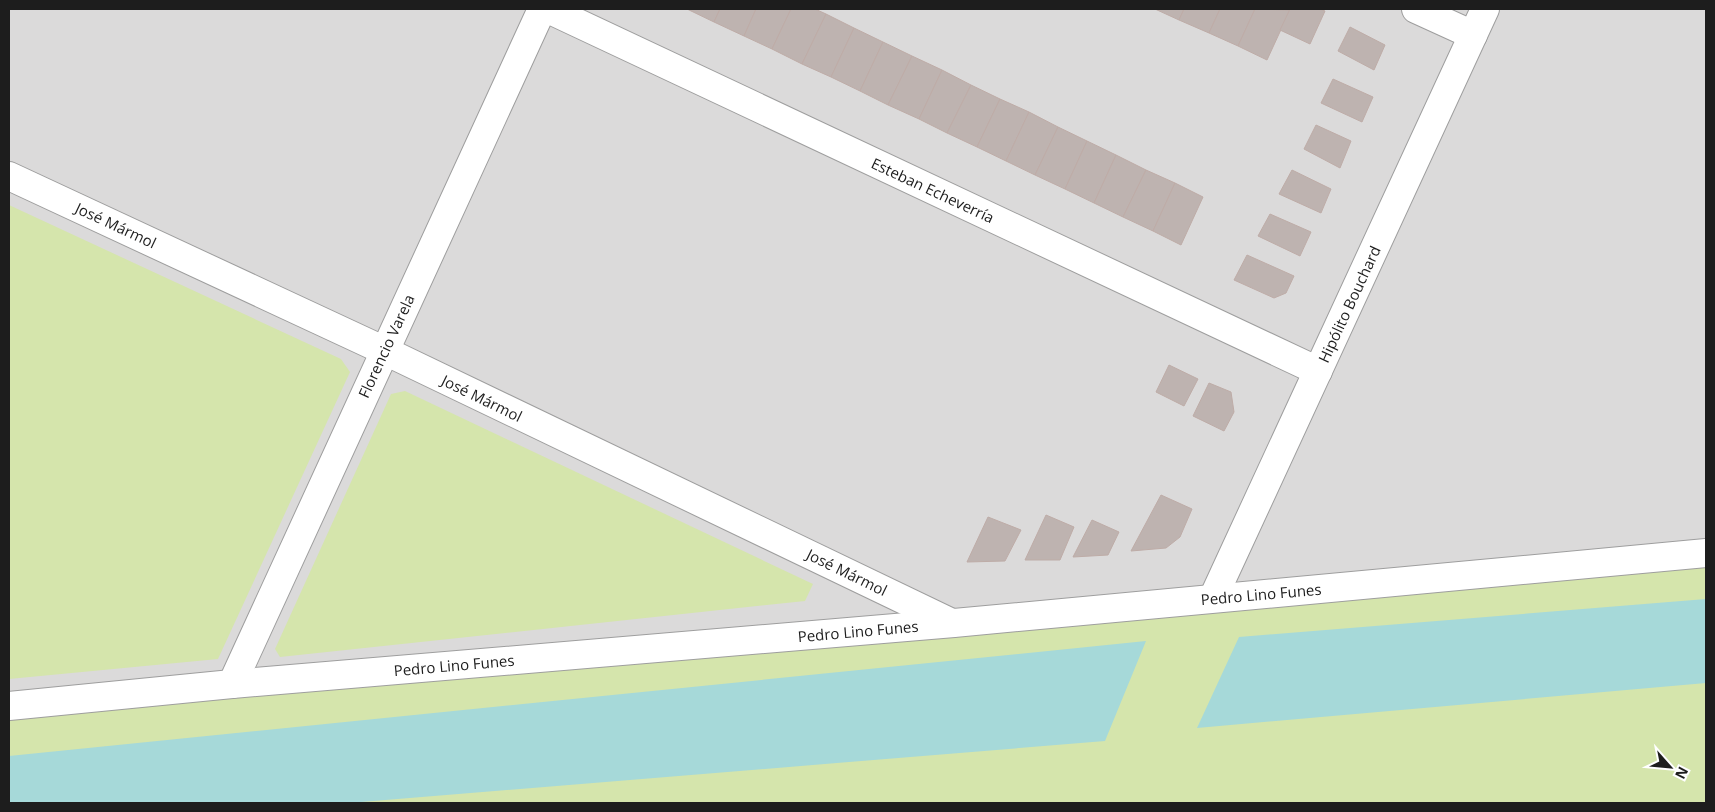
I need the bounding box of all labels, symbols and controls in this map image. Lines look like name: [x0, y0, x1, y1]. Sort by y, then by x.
street label: Esteban Echeverría: [868, 153, 998, 227]
street label: José Mármol: [70, 197, 160, 252]
street label: Hipólito Bouchard: [1313, 242, 1385, 366]
street label: Florencio Varela: [353, 291, 419, 401]
street label: José Mármol: [437, 369, 526, 426]
street label: José Mármol: [802, 543, 891, 600]
street label: Pedro Lino Funes: [1200, 579, 1322, 609]
street label: Pedro Lino Funes: [797, 616, 919, 646]
street label: Pedro Lino Funes: [393, 650, 515, 680]
north arrow: [1645, 742, 1695, 792]
text: N: [1671, 764, 1693, 783]

